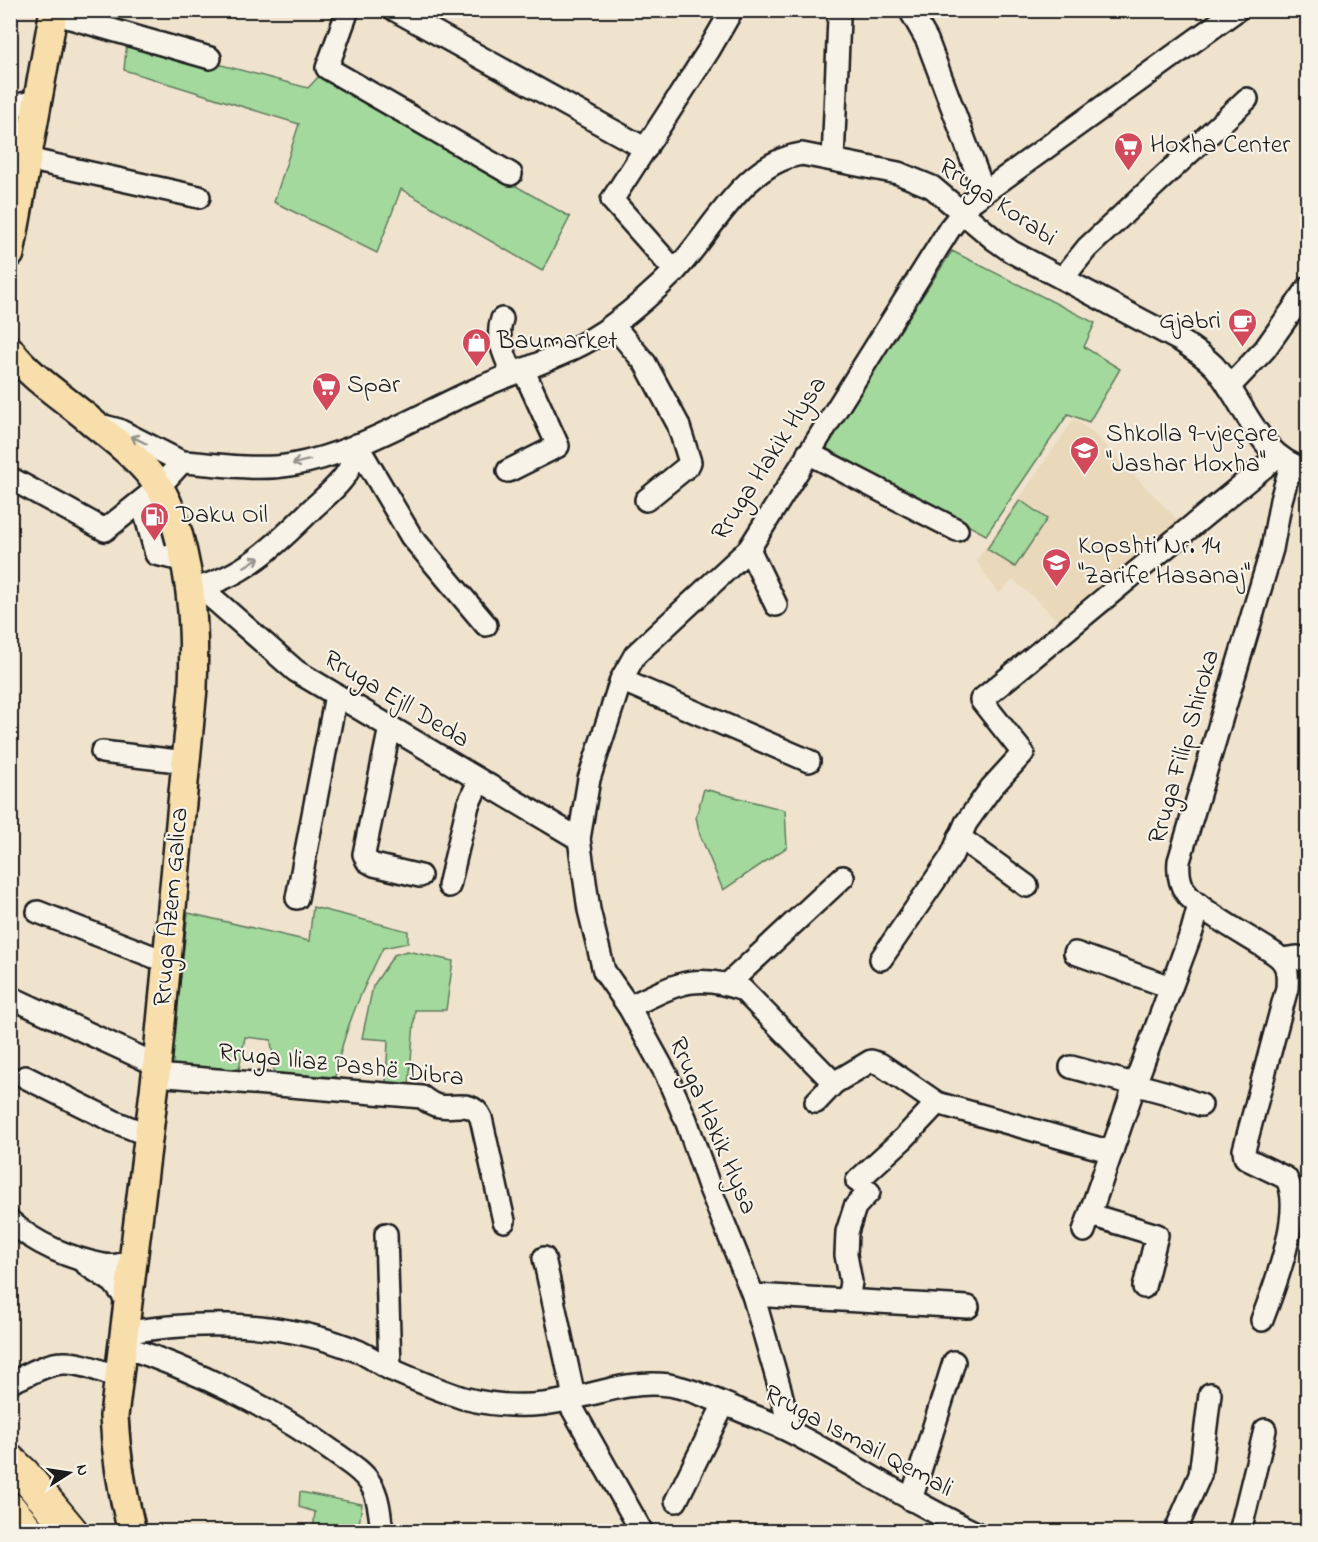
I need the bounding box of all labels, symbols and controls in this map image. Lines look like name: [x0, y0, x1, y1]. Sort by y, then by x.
place label: Hoxha Center: [1150, 127, 1291, 165]
supermarket icon: Hoxha Center: [1113, 130, 1145, 172]
street label: Rruga Korabi: [930, 149, 1064, 257]
place label: Gjabri: [1159, 303, 1221, 341]
cafe icon: Gjabri: [1226, 306, 1258, 348]
place label: Baumarket: [496, 323, 618, 361]
shop icon: Baumarket: [460, 326, 492, 368]
place label: Spar: [347, 367, 401, 405]
street label: Rruga Hakik Hysa: [702, 369, 838, 549]
supermarket icon: Spar: [310, 370, 342, 412]
place label: Shkolla 9-vjeçare "Jashar Hoxha": [1106, 416, 1279, 484]
one-way arrow: [131, 434, 149, 446]
school or university icon: Shkolla 9-vjeçare "Jashar Hoxha": [1069, 434, 1101, 476]
one-way arrow: [292, 457, 311, 469]
place label: Daku Oil: [175, 497, 268, 535]
fuel station icon: Daku Oil: [139, 500, 171, 542]
place label: Kopshti Nr. 14 "Zarife Hasanaj": [1078, 528, 1250, 596]
school or university icon: Kopshti Nr. 14 "Zarife Hasanaj": [1041, 546, 1073, 588]
one-way arrow: [244, 556, 261, 569]
street label: Rruga Ejll Deda: [315, 641, 477, 759]
street label: Rruga Filip Shiroka: [1139, 645, 1231, 849]
street label: Rruga Azem Galica: [144, 806, 200, 1008]
street label: Rruga Hakik Hysa: [658, 1031, 766, 1221]
street label: Rruga Iliaz Pashë Dibra: [216, 1034, 466, 1098]
street label: Rruga Ismail Qemali: [756, 1376, 960, 1508]
north arrow: [39, 1443, 99, 1503]
text: N: [69, 1463, 95, 1478]

